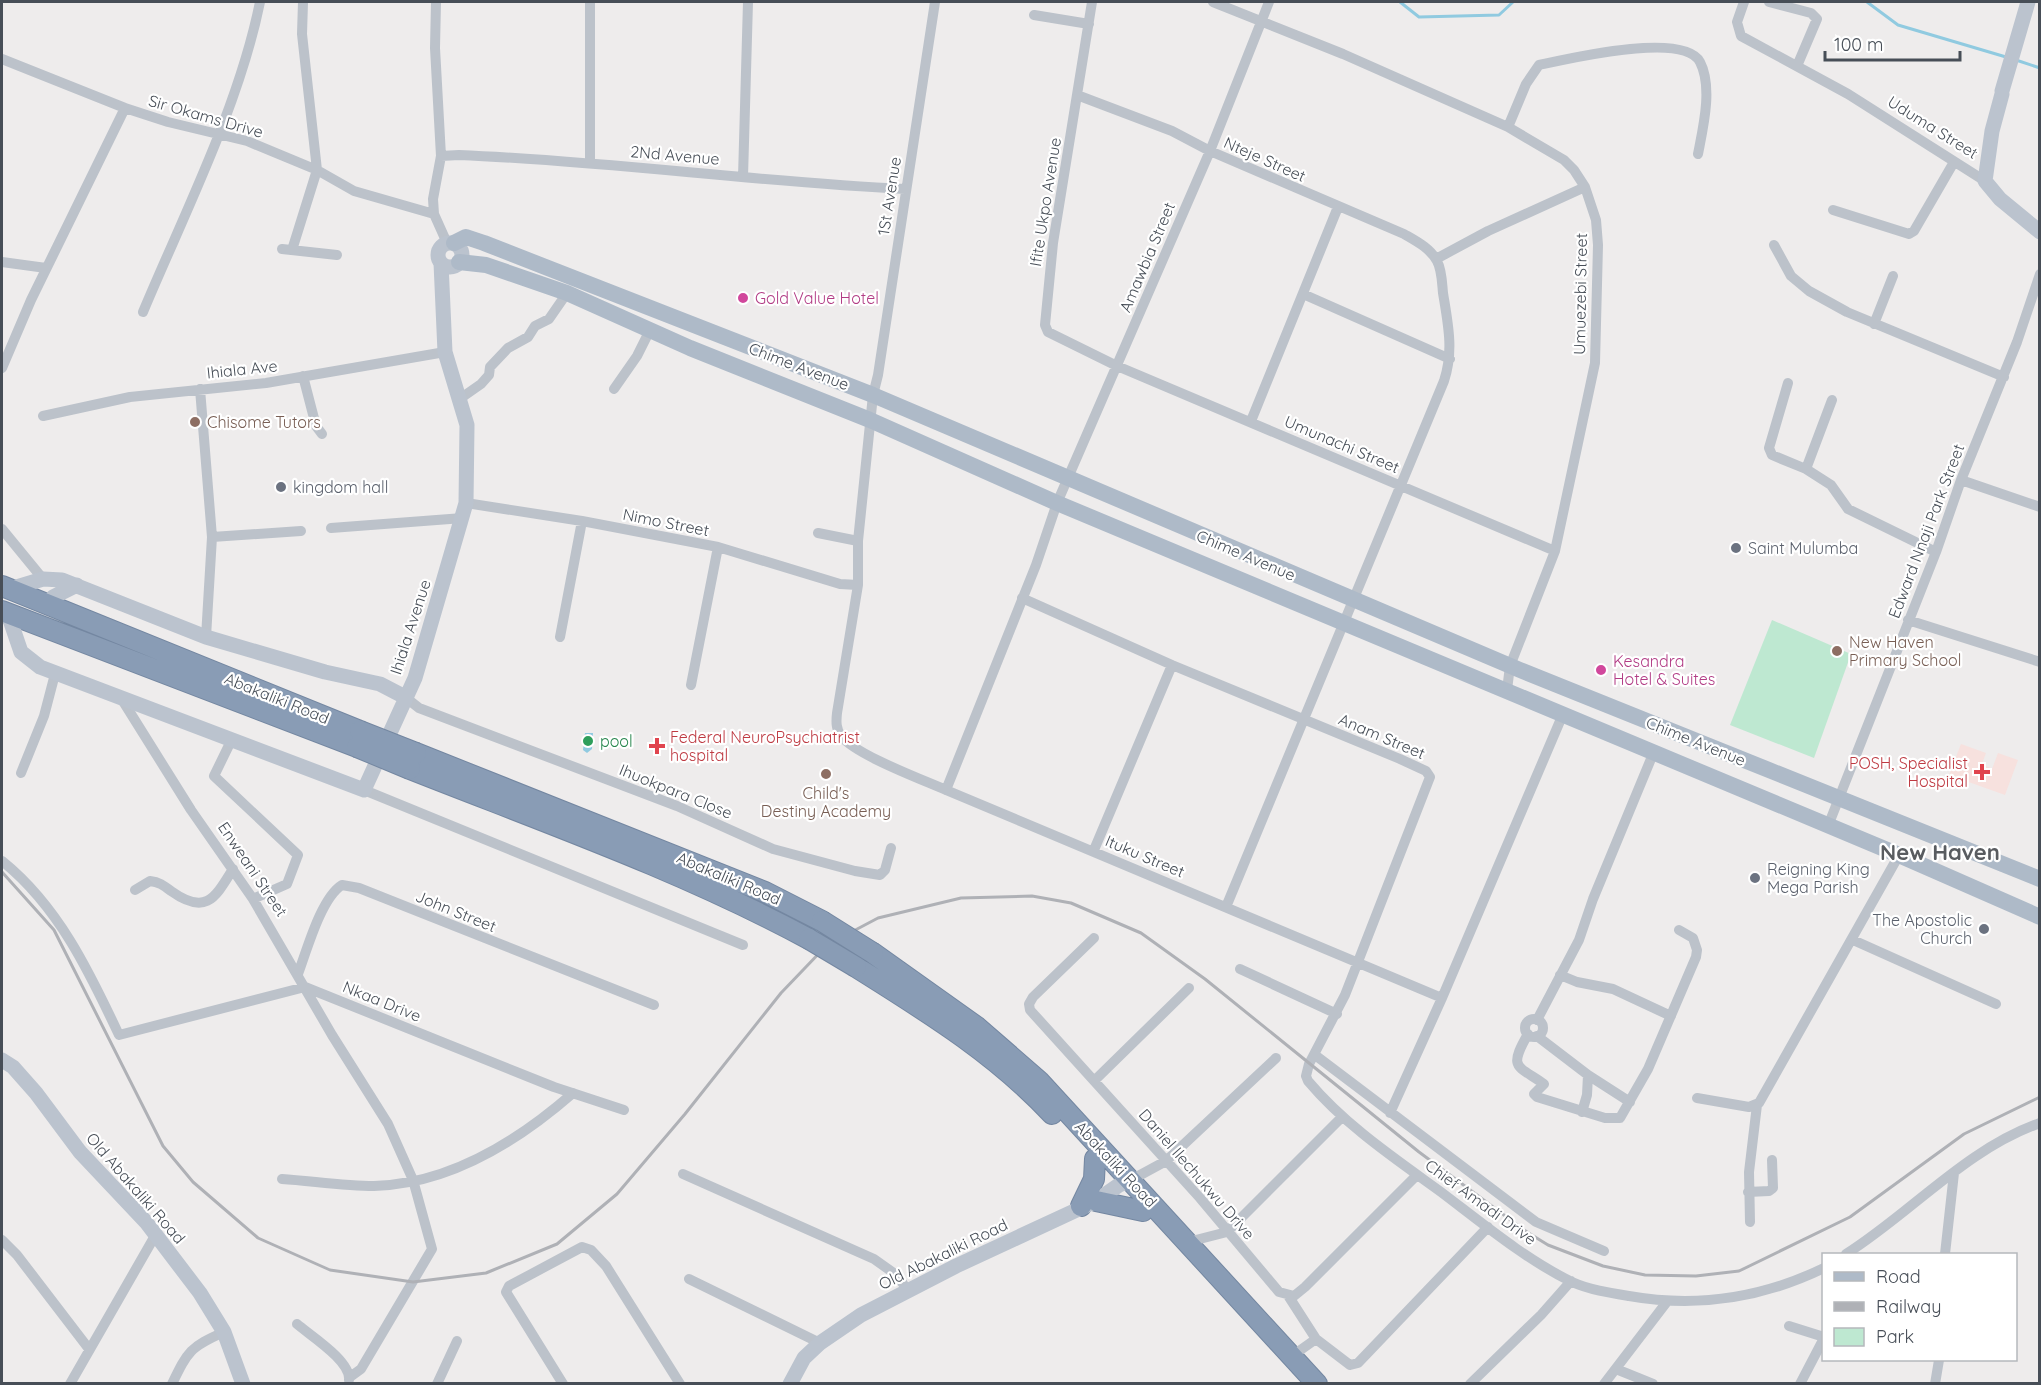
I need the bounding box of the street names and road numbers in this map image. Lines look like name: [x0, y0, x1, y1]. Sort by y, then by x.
street label: Sir Okams Drive: [146, 90, 266, 142]
street label: Uduma Street: [1884, 91, 1982, 163]
street label: Nteje Street: [1221, 132, 1309, 186]
street label: Ifite Ukpo Avenue: [1025, 136, 1065, 268]
street label: 2Nd Avenue: [630, 141, 720, 169]
street label: 1St Avenue: [873, 155, 905, 237]
street label: Amawbia Street: [1115, 199, 1179, 315]
street label: Umuezebi Street: [1569, 233, 1591, 355]
street label: Chime Avenue: [746, 338, 852, 394]
street label: Ihiala Ave: [206, 355, 278, 383]
street label: Umunachi Street: [1282, 411, 1402, 477]
street label: Edward Nnaji Park Street: [1884, 441, 1968, 621]
street label: Nimo Street: [621, 504, 711, 540]
street label: Chime Avenue: [1193, 525, 1299, 585]
street label: Ihiala Avenue: [385, 577, 435, 677]
street label: Abakaliki Road: [222, 668, 332, 728]
street label: Anam Street: [1336, 709, 1428, 763]
street label: Chime Avenue: [1643, 712, 1749, 770]
street label: Ihuokpara Close: [617, 759, 735, 823]
street label: Enweani Street: [214, 818, 292, 920]
street label: Ituku Street: [1102, 830, 1188, 882]
street label: Abakaliki Road: [674, 847, 784, 909]
street label: John Street: [413, 886, 499, 936]
street label: Nkaa Drive: [340, 976, 424, 1026]
street label: Daniel Ilechukwu Drive: [1135, 1105, 1259, 1243]
street label: Abakaliki Road: [1071, 1117, 1161, 1211]
street label: Old Abakaliki Road: [82, 1128, 190, 1248]
street label: Chief Amadi Drive: [1421, 1155, 1541, 1249]
street label: Old Abakaliki Road: [875, 1214, 1011, 1294]

